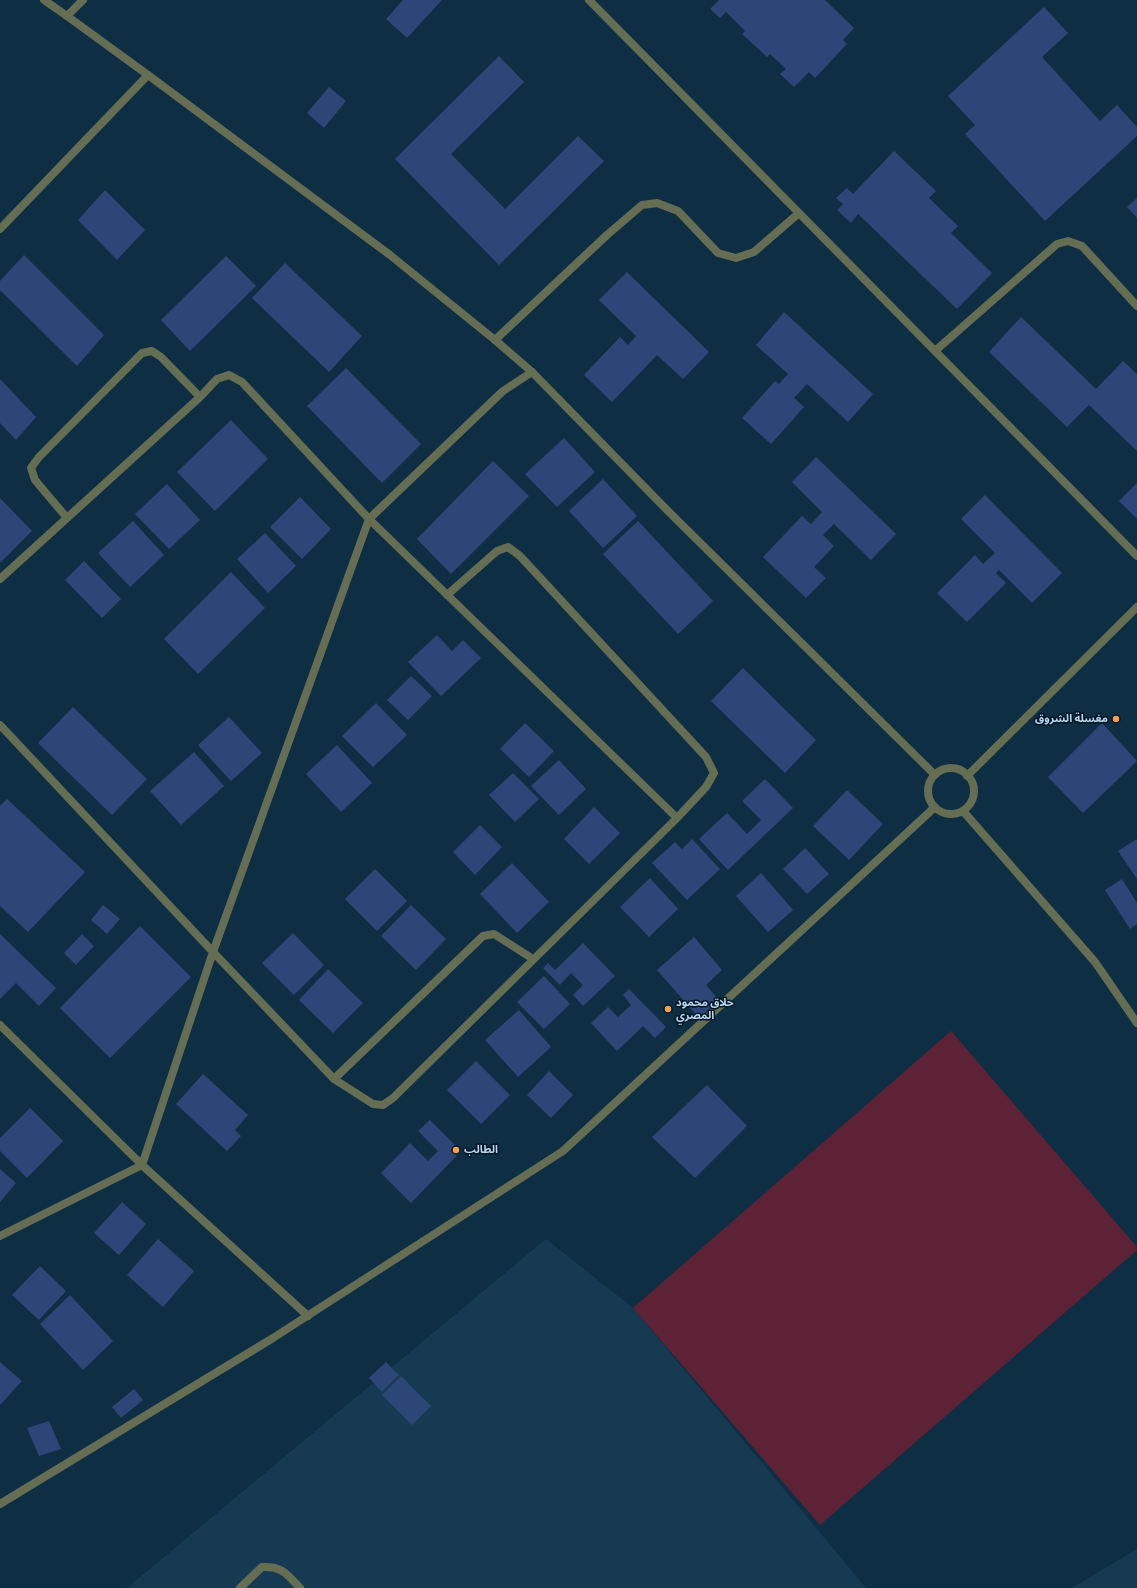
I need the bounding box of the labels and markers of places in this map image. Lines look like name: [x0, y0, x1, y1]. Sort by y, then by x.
place label: مغسلة الشروق: [1035, 712, 1108, 726]
marker: مغسلة الشروق: [1111, 714, 1121, 724]
place label: حلاق محمود المصري: [676, 996, 734, 1022]
marker: حلاق محمود المصري: [663, 1004, 673, 1014]
place label: الطالب: [464, 1143, 498, 1157]
marker: الطالب: [451, 1145, 461, 1155]

